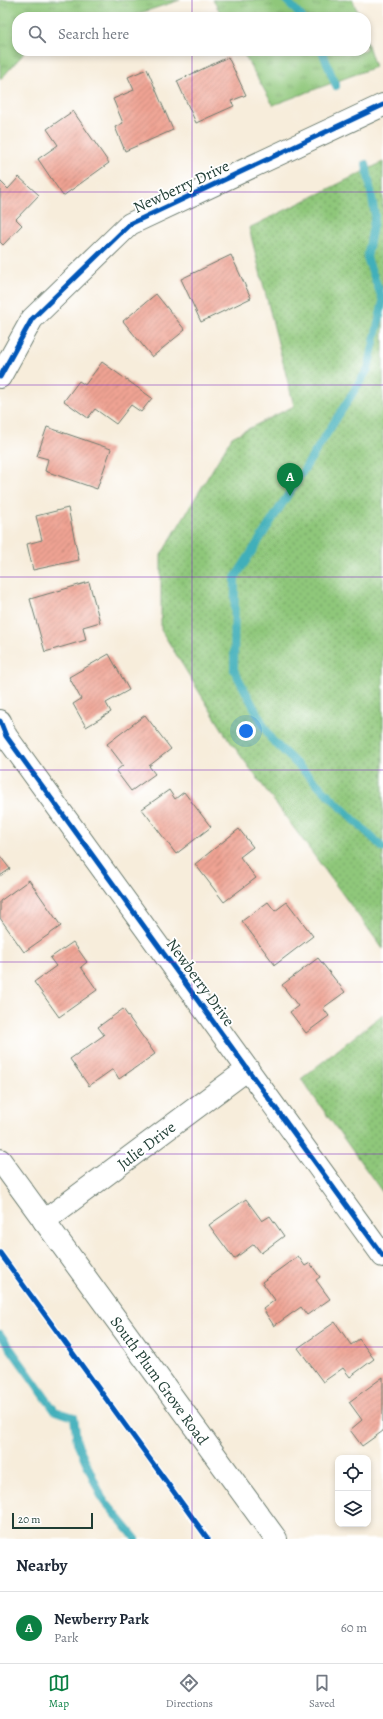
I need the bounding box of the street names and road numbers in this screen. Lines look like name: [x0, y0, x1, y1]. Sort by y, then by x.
street label: Newberry Drive: [130, 155, 233, 219]
street label: Newberry Drive: [161, 934, 240, 1031]
street label: Julie Drive: [113, 1117, 180, 1175]
street label: South Plum Grove Road: [105, 1312, 214, 1450]

